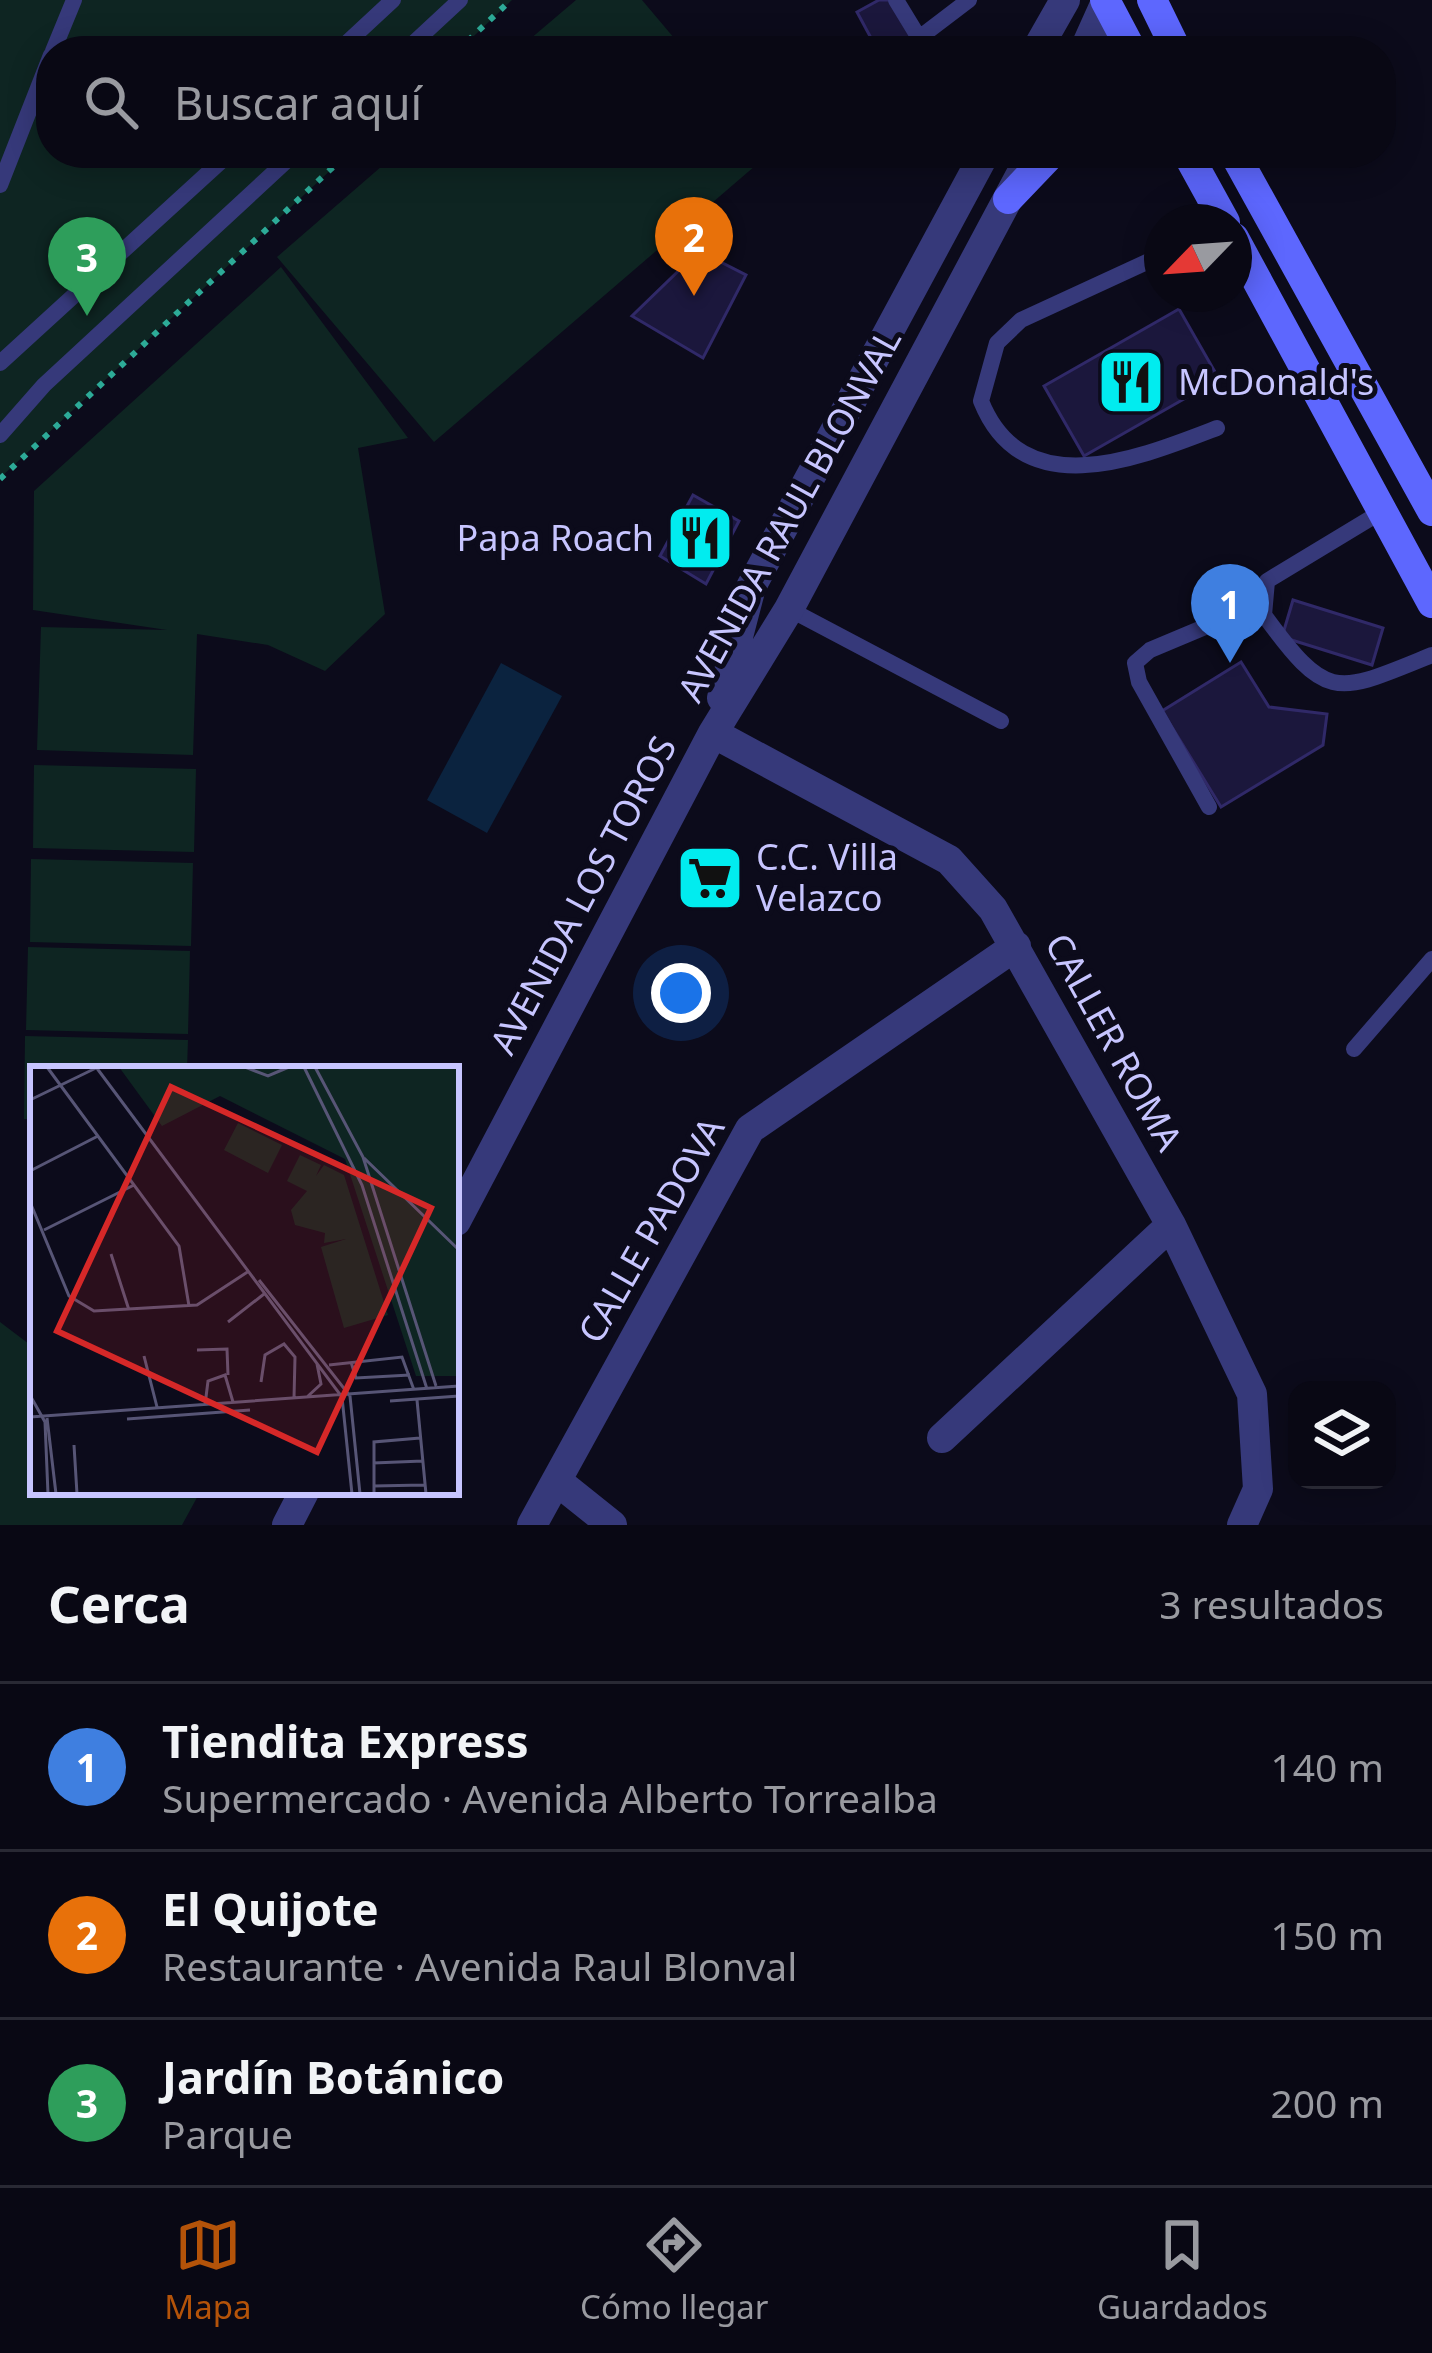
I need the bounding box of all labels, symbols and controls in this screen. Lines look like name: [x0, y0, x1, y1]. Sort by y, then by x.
search box: [36, 36, 1396, 168]
icon: search: [78, 69, 144, 135]
text: Buscar aquí: [174, 72, 422, 133]
pin: 2: [655, 197, 733, 296]
north arrow: [1144, 204, 1252, 312]
pin: 3: [48, 217, 126, 316]
street label: AVENIDA RAUL BLONVAL: [665, 319, 912, 710]
restaurant icon: McDonald's: [1096, 347, 1166, 417]
place label: McDonald's: [1178, 357, 1374, 406]
restaurant icon: Papa Roach: [665, 503, 735, 573]
place label: Papa Roach: [456, 513, 654, 562]
pin: 1: [1191, 564, 1269, 663]
street label: AVENIDA LOS TOROS: [478, 727, 687, 1062]
place label: C.C. Villa Velazco: [756, 832, 898, 922]
supermarket icon: C.C. Villa Velazco: [675, 843, 745, 913]
street label: CALLER ROMA: [1034, 924, 1194, 1159]
your location: [651, 963, 711, 1023]
inset map: [30, 1066, 459, 1495]
street label: CALLE PADOVA: [566, 1108, 735, 1352]
map controls: [1288, 1381, 1396, 1489]
button: layers: [1288, 1381, 1396, 1489]
text: Cerca: [48, 1568, 190, 1638]
text: 3 resultados: [1159, 1577, 1384, 1630]
text: Tiendita Express: [162, 1710, 529, 1771]
text: 1: [76, 1740, 98, 1793]
text: 140 m: [1270, 1740, 1384, 1793]
text: Supermercado · Avenida Alberto Torrealba: [162, 1771, 938, 1824]
text: El Quijote: [162, 1878, 379, 1939]
text: 2: [76, 1908, 98, 1961]
text: 150 m: [1270, 1908, 1384, 1961]
text: Restaurante · Avenida Raul Blonval: [162, 1939, 797, 1992]
text: Jardín Botánico: [162, 2046, 505, 2107]
text: 3: [76, 2076, 98, 2129]
text: 200 m: [1270, 2076, 1384, 2129]
text: Parque: [162, 2107, 293, 2160]
tab: Mapa: [164, 2212, 252, 2329]
tab: Cómo llegar: [580, 2212, 768, 2329]
tab: Guardados: [1097, 2212, 1268, 2329]

